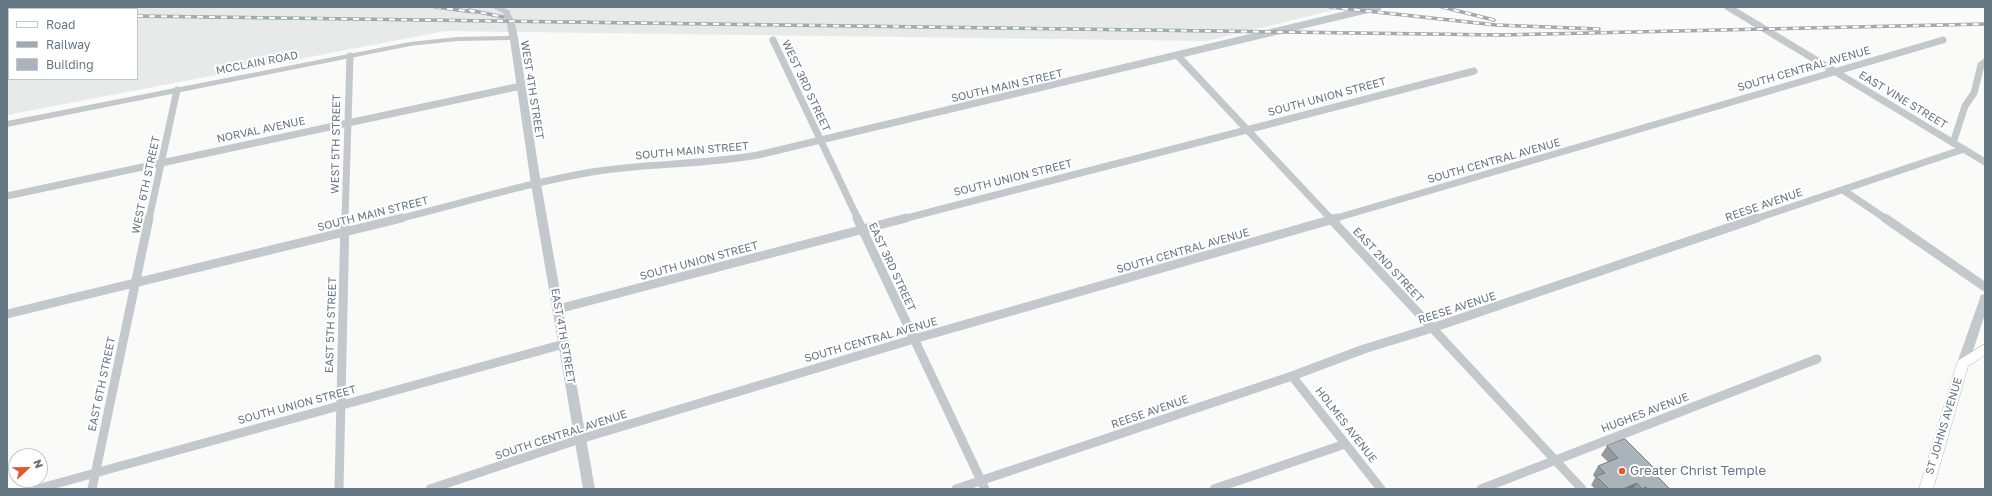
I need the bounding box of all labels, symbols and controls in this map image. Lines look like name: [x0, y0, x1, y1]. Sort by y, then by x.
legend: [8, 8, 138, 80]
text: Road: [46, 17, 75, 32]
text: Railway: [46, 37, 91, 52]
street label: WEST 3RD STREET: [779, 38, 833, 134]
street label: WEST 4TH STREET: [518, 40, 546, 140]
street label: SOUTH CENTRAL AVENUE: [1736, 44, 1872, 94]
street label: MCCLAIN ROAD: [215, 49, 299, 77]
text: Building: [46, 57, 94, 72]
street label: SOUTH MAIN STREET: [950, 67, 1064, 105]
street label: EAST VINE STREET: [1856, 68, 1950, 132]
street label: SOUTH UNION STREET: [1266, 75, 1388, 119]
street label: WEST 5TH STREET: [329, 94, 343, 194]
street label: NORVAL AVENUE: [216, 114, 306, 146]
street label: WEST 6TH STREET: [129, 135, 163, 235]
street label: SOUTH CENTRAL AVENUE: [1426, 136, 1562, 186]
street label: SOUTH MAIN STREET: [635, 139, 749, 163]
street label: SOUTH UNION STREET: [952, 157, 1074, 199]
street label: REESE AVENUE: [1724, 186, 1804, 224]
street label: SOUTH MAIN STREET: [316, 194, 430, 234]
street label: EAST 3RD STREET: [866, 221, 918, 313]
street label: EAST 2ND STREET: [1350, 225, 1426, 305]
street label: SOUTH CENTRAL AVENUE: [1115, 226, 1251, 276]
street label: SOUTH UNION STREET: [638, 239, 760, 283]
street label: EAST 5TH STREET: [323, 277, 339, 373]
street label: EAST 4TH STREET: [548, 287, 578, 385]
street label: REESE AVENUE: [1416, 289, 1498, 327]
street label: SOUTH CENTRAL AVENUE: [803, 315, 939, 365]
street label: EAST 6TH STREET: [85, 335, 119, 433]
street label: ST JOHNS AVENUE: [1923, 376, 1965, 476]
street label: SOUTH UNION STREET: [236, 383, 358, 427]
street label: HOLMES AVENUE: [1312, 385, 1380, 465]
street label: HUGHES AVENUE: [1599, 390, 1691, 436]
street label: REESE AVENUE: [1110, 393, 1190, 431]
street label: SOUTH CENTRAL AVENUE: [493, 407, 629, 463]
north arrow: [8, 448, 48, 488]
text: N: [31, 457, 46, 470]
place label: Greater Christ Temple: [1630, 463, 1766, 479]
marker: Greater Christ Temple: [1617, 466, 1627, 476]

